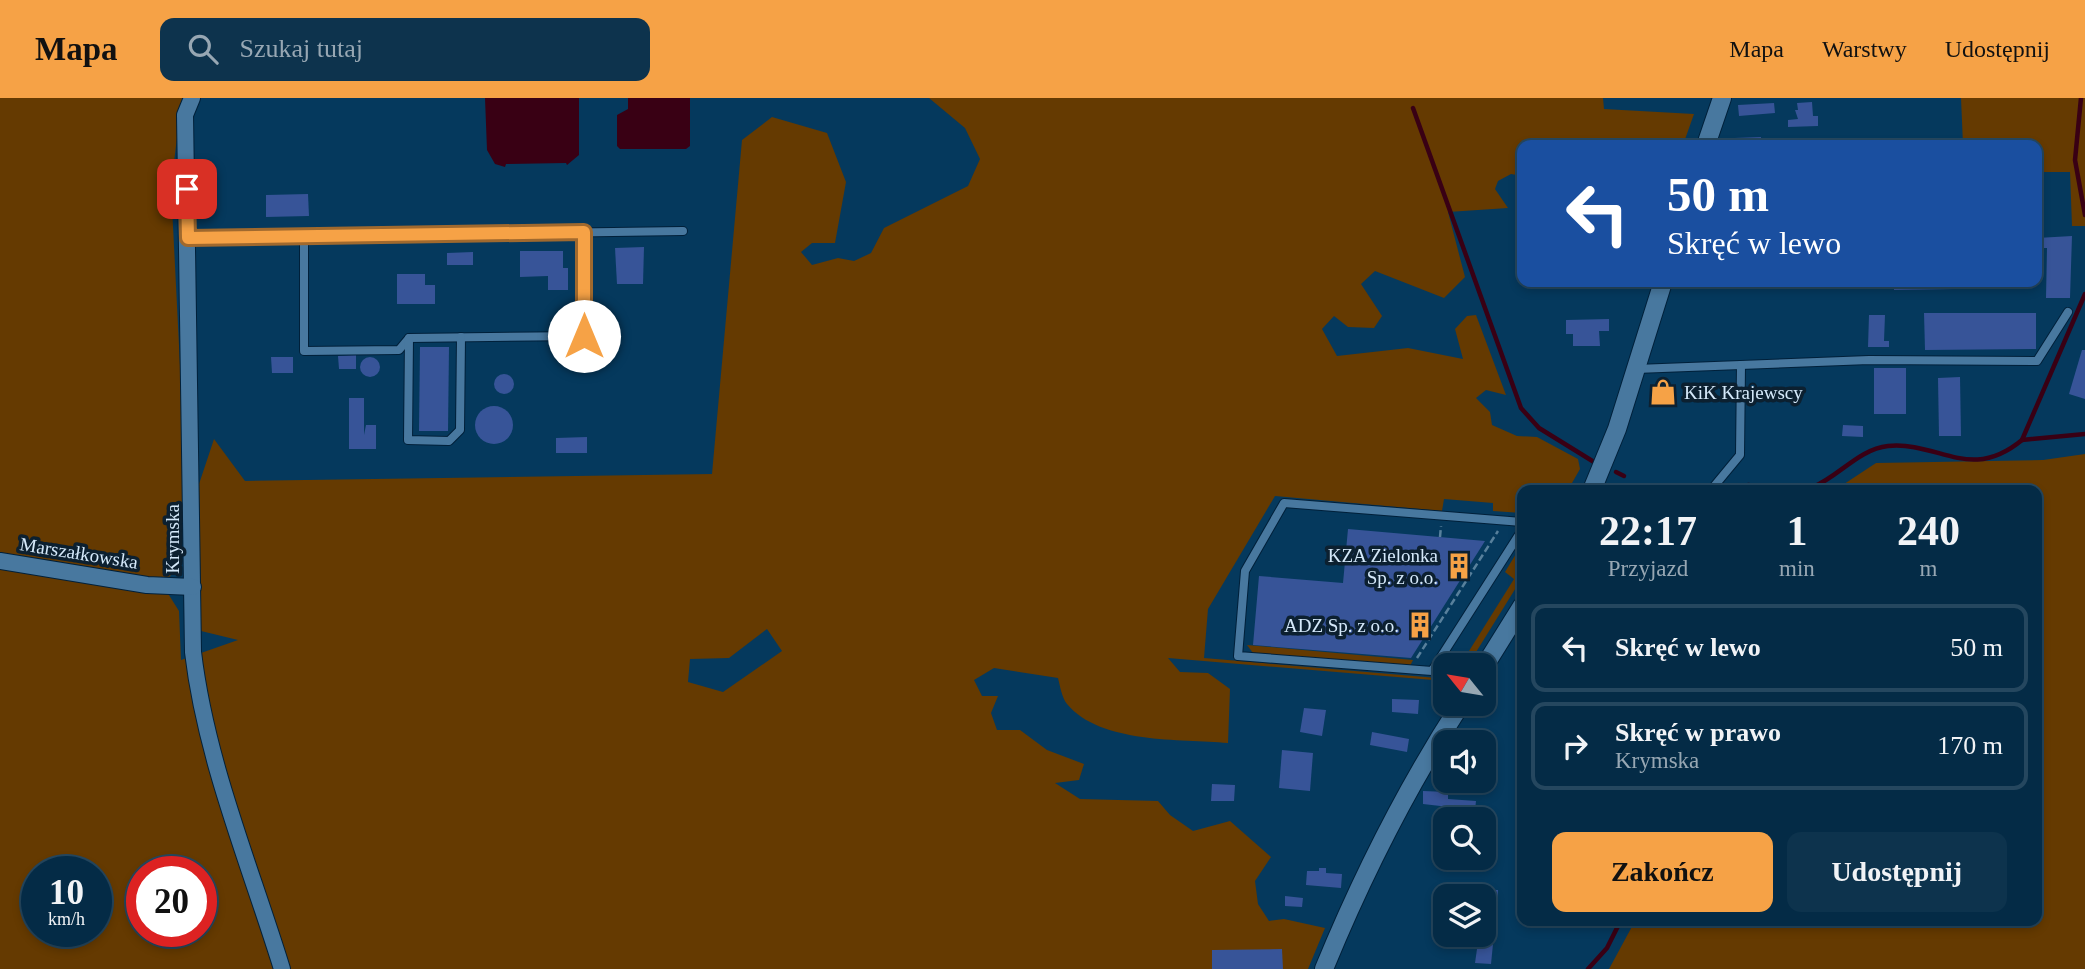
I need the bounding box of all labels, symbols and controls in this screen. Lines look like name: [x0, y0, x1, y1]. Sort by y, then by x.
search box: [160, 18, 650, 81]
icon: search: [184, 30, 222, 68]
text: Mapa: [35, 31, 118, 67]
text: Szukaj tutaj: [240, 34, 363, 63]
text: Mapa: [1729, 36, 1784, 62]
text: Warstwy: [1822, 36, 1907, 62]
text: Udostępnij: [1945, 36, 2050, 62]
pin: [157, 159, 217, 219]
text: 50 m: [1667, 167, 1769, 222]
icon: left: [1552, 168, 1643, 259]
icon: arrive: [168, 170, 206, 208]
text: Skręć w lewo: [1667, 225, 1841, 261]
position arrow: [547, 299, 621, 373]
shop icon: KiK Krajewscy: [1648, 377, 1678, 407]
place label: KiK Krajewscy: [1684, 382, 1803, 403]
street label: Krymska: [162, 504, 183, 574]
text: 22:17: [1599, 508, 1697, 554]
text: 1: [1786, 508, 1807, 554]
text: 240: [1897, 508, 1960, 554]
street label: Marszałkowska: [18, 533, 140, 573]
place label: KZA Zielonka Sp. z o.o.: [1328, 545, 1439, 588]
building icon: KZA Zielonka Sp. z o.o.: [1444, 551, 1474, 581]
text: Przyjazd: [1608, 556, 1688, 581]
text: min: [1779, 556, 1815, 581]
text: m: [1919, 556, 1937, 581]
building icon: ADZ Sp. z o.o.: [1405, 610, 1435, 640]
place label: ADZ Sp. z o.o.: [1284, 615, 1399, 636]
icon: left: [1556, 629, 1594, 667]
text: Skręć w lewo: [1615, 633, 1761, 662]
text: 50 m: [1950, 633, 2003, 662]
north arrow: [1433, 653, 1496, 716]
map controls: [1433, 653, 1496, 947]
text: Skręć w prawo: [1615, 718, 1781, 747]
icon: right: [1556, 727, 1594, 765]
button: sound: [1433, 730, 1496, 793]
text: 170 m: [1937, 731, 2003, 760]
text: Krymska: [1615, 748, 1699, 773]
button: search: [1433, 807, 1496, 870]
button: Zakończ: [1552, 832, 1773, 912]
button: Udostępnij: [1787, 832, 2007, 912]
speed limit sign: 20: [126, 856, 217, 947]
text: 10: [49, 873, 84, 912]
button: layers: [1433, 884, 1496, 947]
text: km/h: [48, 909, 85, 929]

